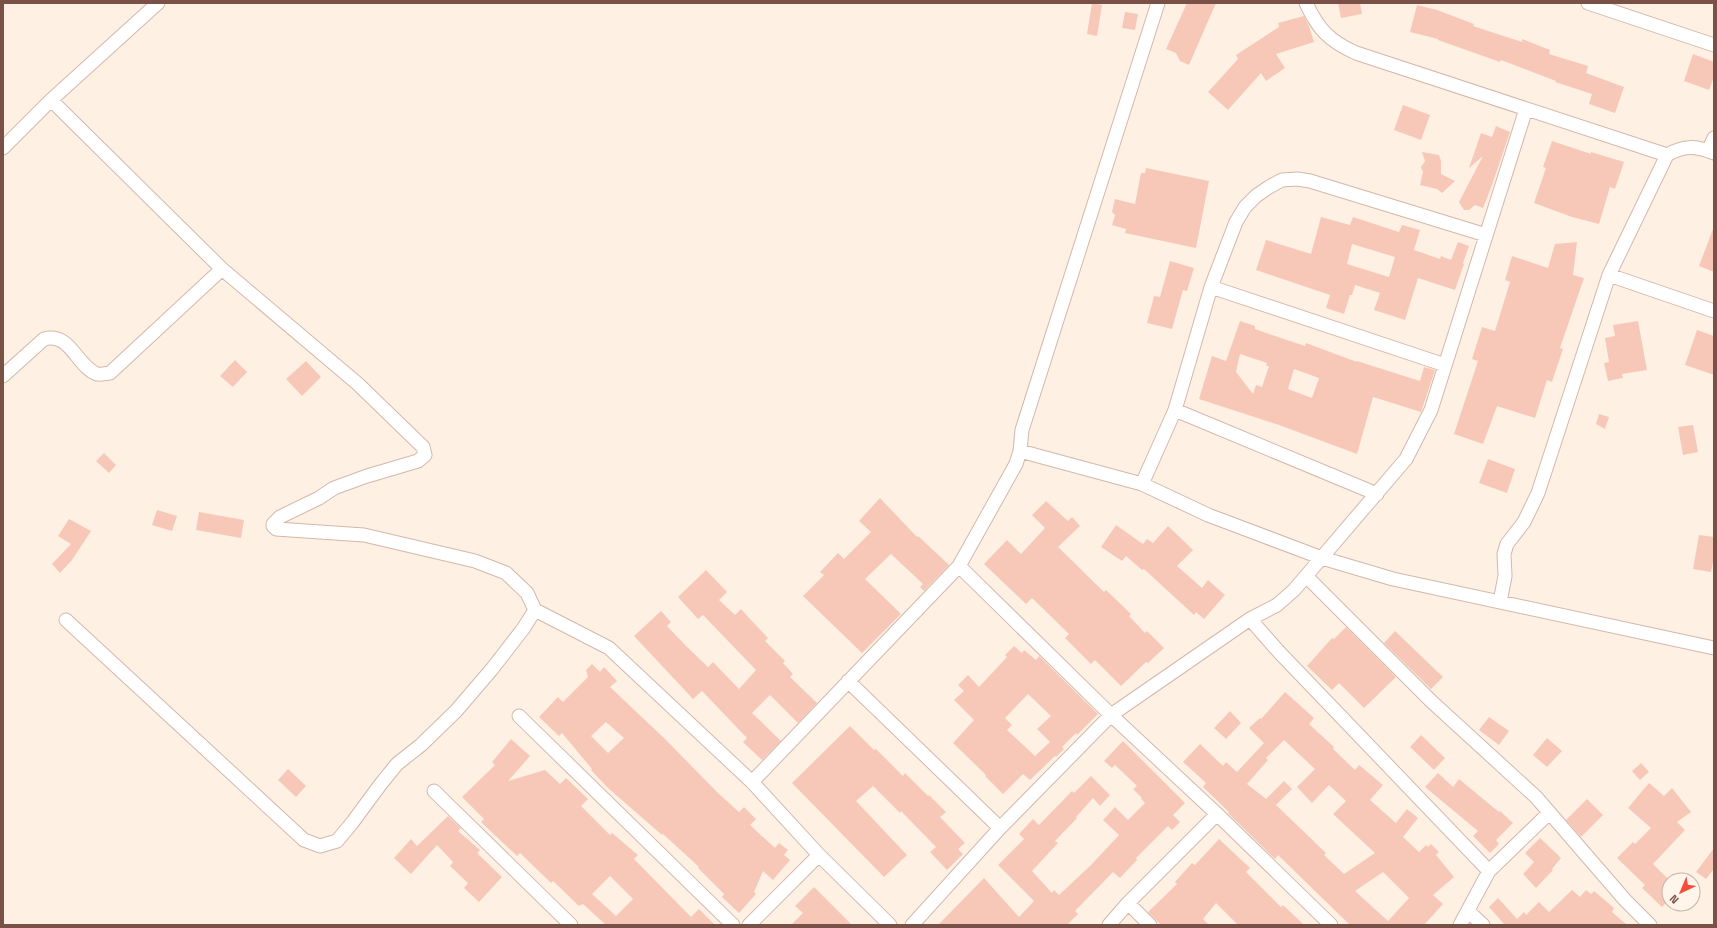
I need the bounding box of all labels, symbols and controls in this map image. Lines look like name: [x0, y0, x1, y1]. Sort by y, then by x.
north arrow: [1661, 872, 1701, 912]
text: N: [1667, 892, 1682, 907]

